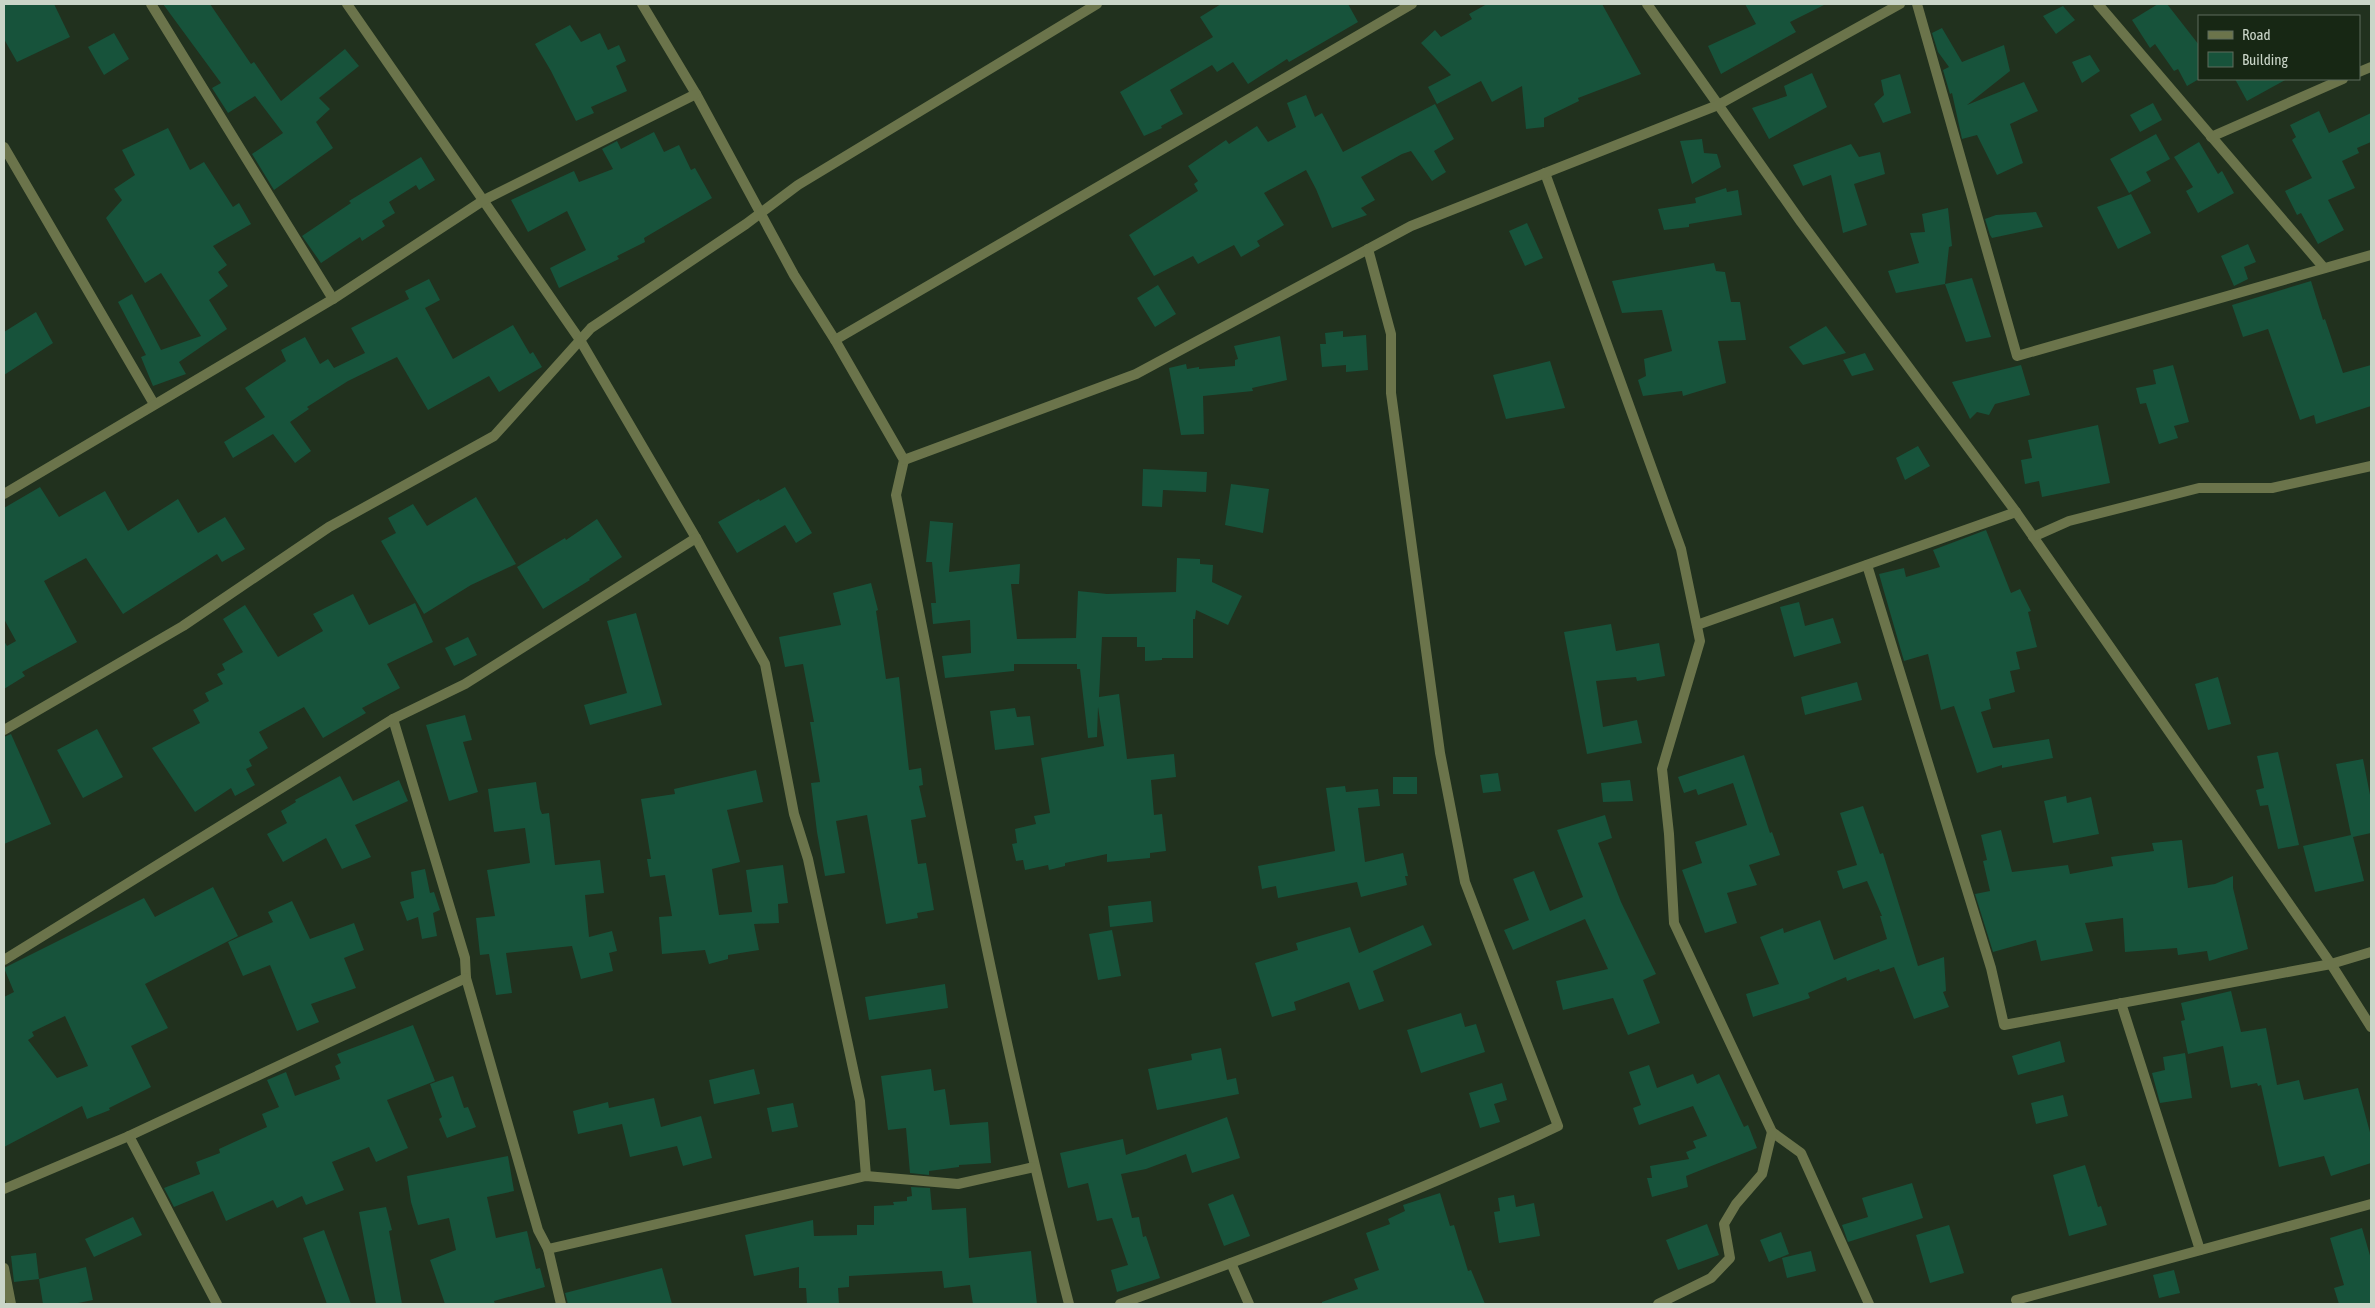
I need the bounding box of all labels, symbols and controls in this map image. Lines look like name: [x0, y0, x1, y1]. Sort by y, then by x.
legend: [2198, 15, 2360, 80]
text: Road: [2242, 26, 2271, 43]
text: Building: [2242, 51, 2288, 68]

